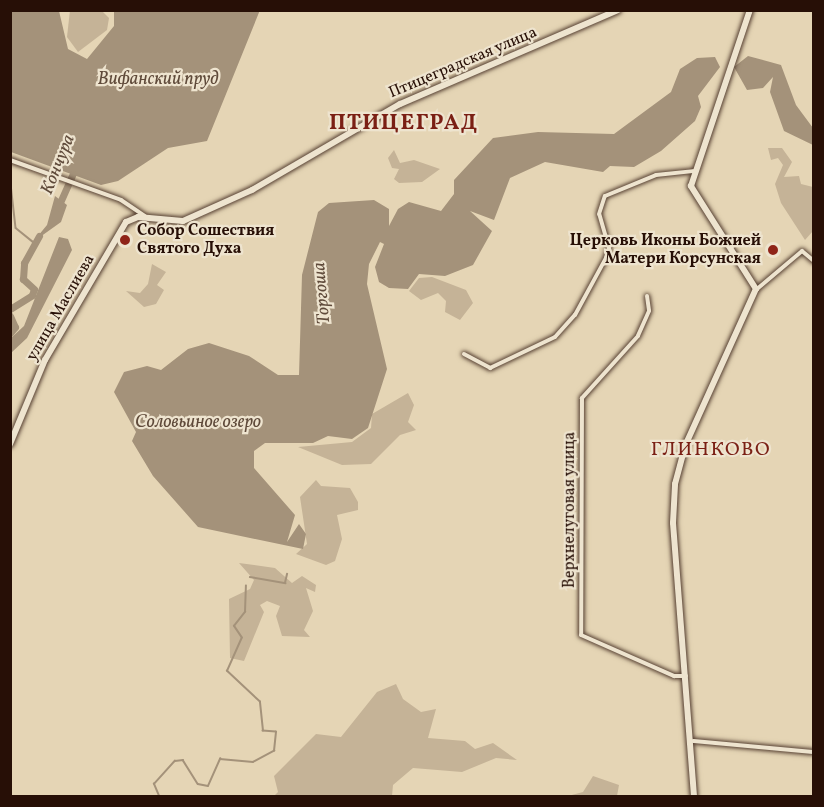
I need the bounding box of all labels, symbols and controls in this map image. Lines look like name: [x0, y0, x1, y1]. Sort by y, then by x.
street label: Птицеградская улица: [386, 23, 540, 103]
water label: Вифанский пруд: [98, 69, 218, 91]
district label: ПТИЦЕГРАД: [329, 111, 479, 137]
water label: Кончура: [37, 132, 81, 198]
place label: Собор Сошествия Святого Духа: [137, 221, 274, 259]
place label: Церковь Иконы Божией Матери Корсунская: [570, 231, 761, 269]
marker: Собор Сошествия Святого Духа: [118, 233, 132, 247]
marker: Церковь Иконы Божией Матери Корсунская: [766, 243, 780, 257]
street label: улица Маслиева: [23, 251, 99, 365]
water label: Торгоша: [310, 261, 336, 325]
water label: Соловьиное озеро: [135, 412, 261, 434]
street label: Верхнелуговая улица: [560, 432, 580, 588]
district label: ГЛИНКОВО: [651, 438, 771, 462]

